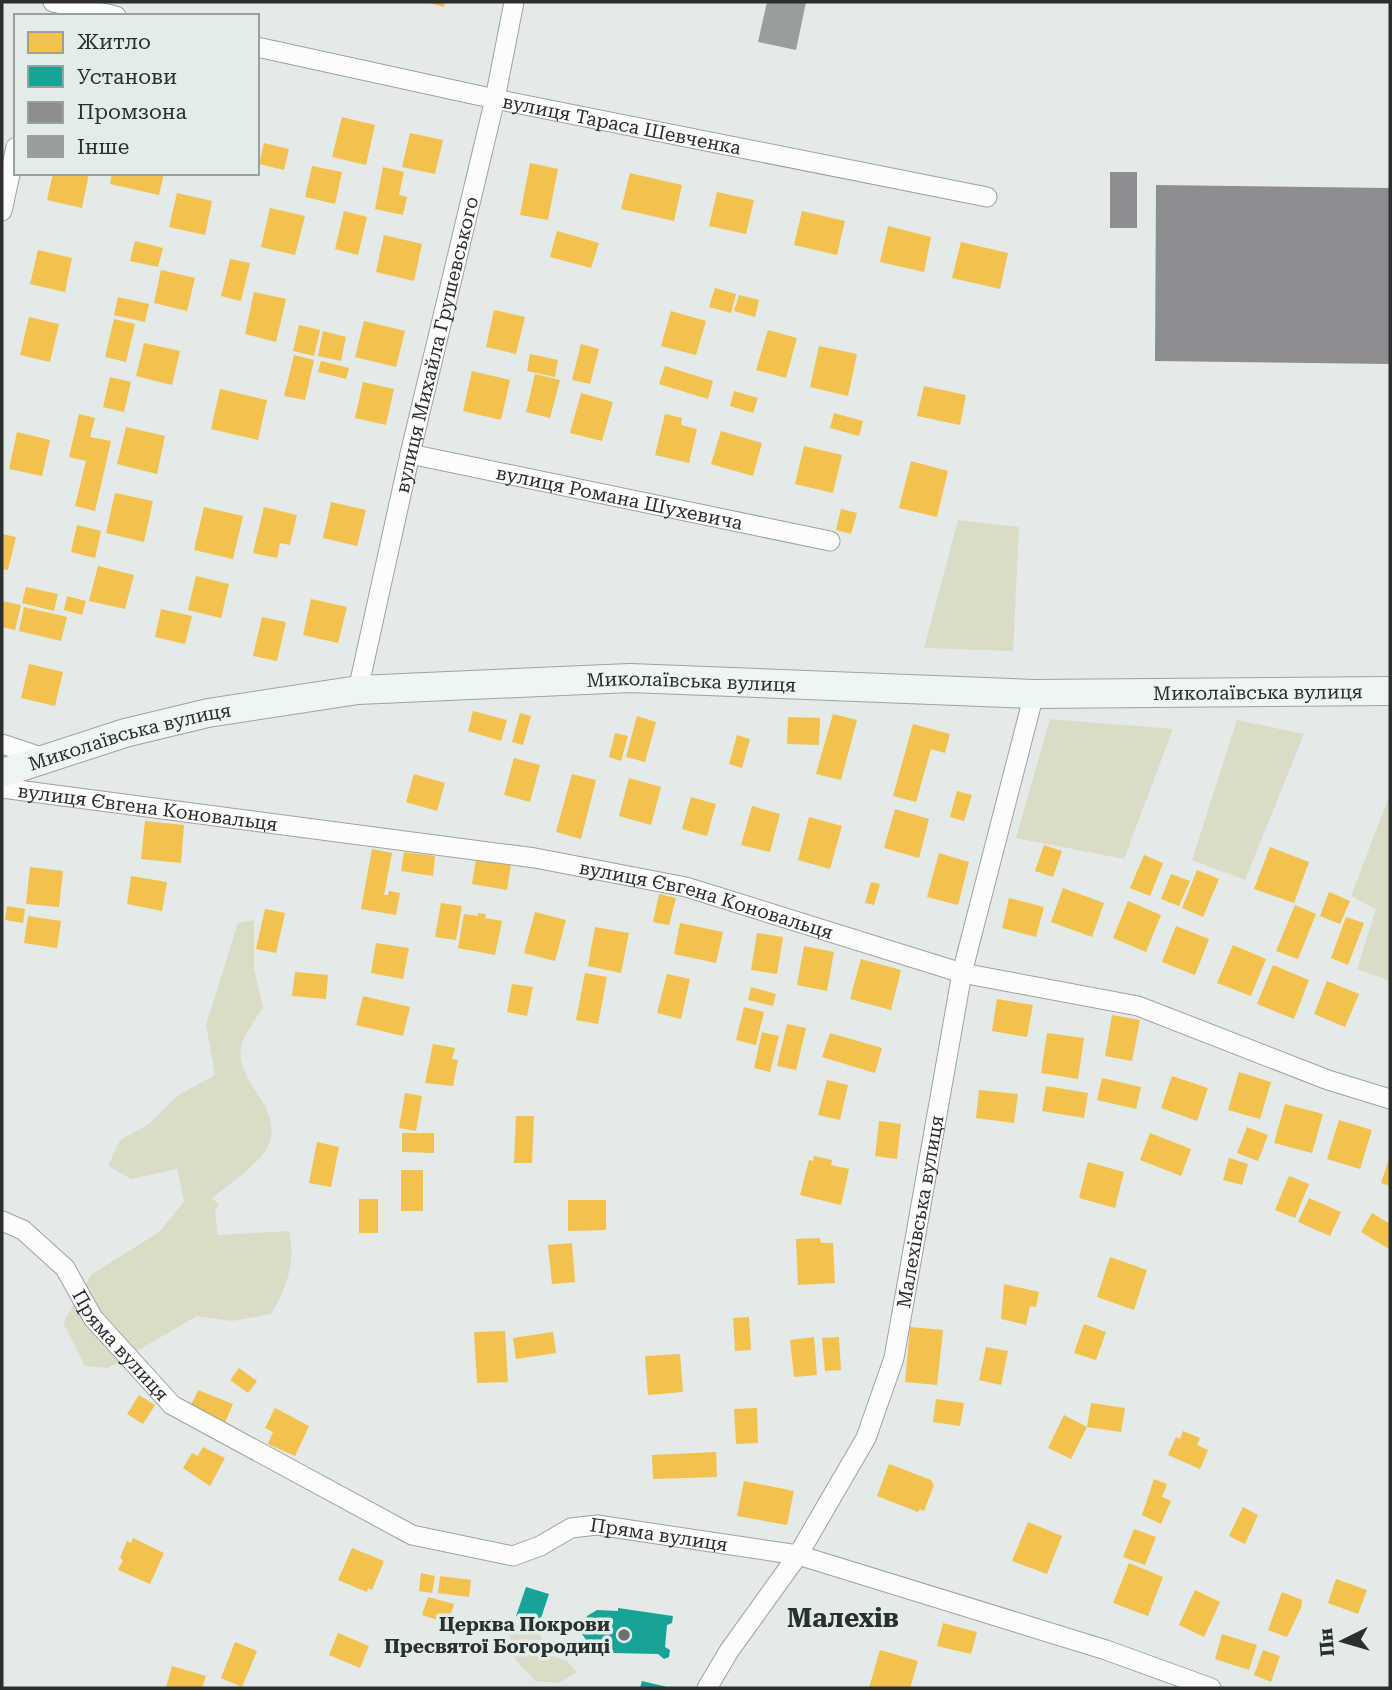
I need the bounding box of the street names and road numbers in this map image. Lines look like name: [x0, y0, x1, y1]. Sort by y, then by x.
street label: вулиця Тараса Шевченка: [500, 90, 744, 160]
street label: вулиця Михайла Грушевського: [391, 194, 483, 495]
street label: вулиця Романа Шухевича: [494, 461, 745, 535]
street label: Миколаївська вулиця: [586, 667, 797, 697]
street label: Миколаївська вулиця: [1153, 680, 1363, 705]
street label: Миколаївська вулиця: [25, 699, 233, 776]
street label: вулиця Євгена Коновальця: [16, 779, 279, 836]
street label: вулиця Євгена Коновальця: [577, 856, 836, 944]
street label: Малехівська вулиця: [892, 1113, 949, 1310]
street label: Пряма вулиця: [67, 1285, 174, 1406]
street label: Пряма вулиця: [589, 1513, 730, 1556]

